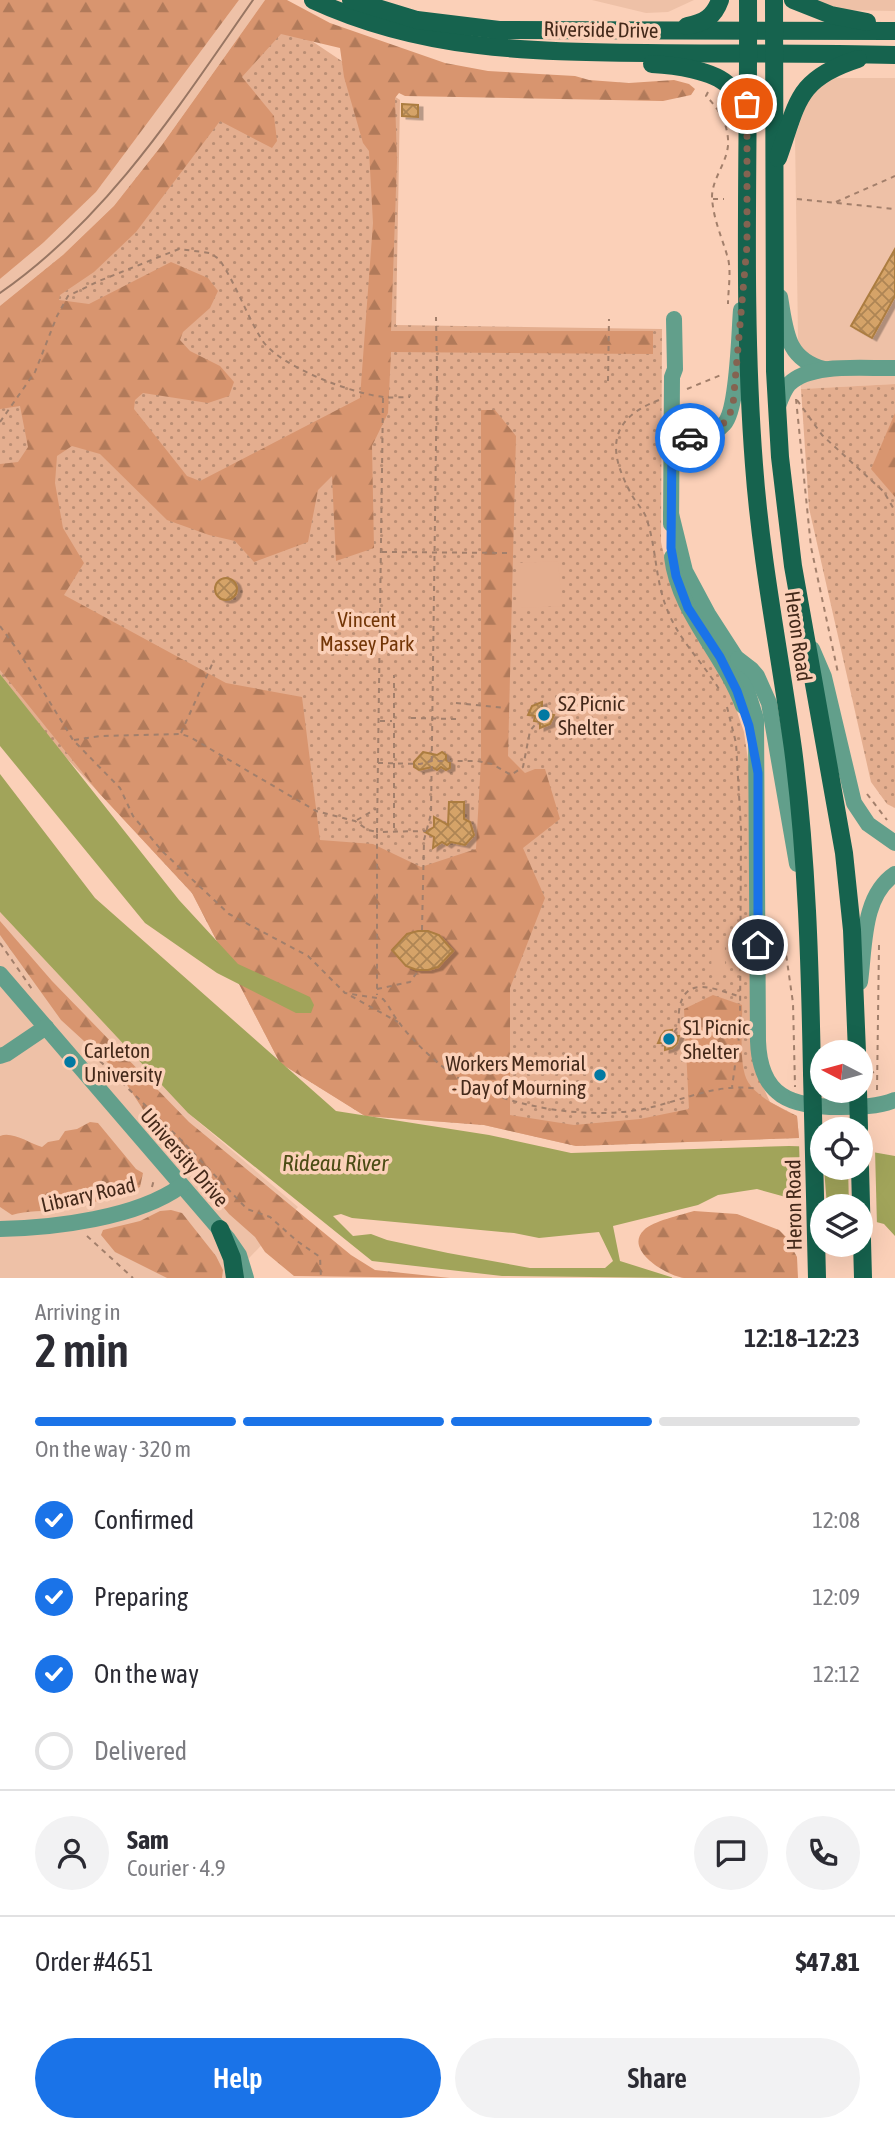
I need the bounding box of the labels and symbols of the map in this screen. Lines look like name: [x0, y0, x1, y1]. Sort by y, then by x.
street label: Riverside Drive: [543, 16, 659, 42]
pin: [717, 74, 777, 134]
courier: [655, 403, 725, 473]
street label: Heron Road: [781, 589, 817, 683]
park label: Vincent Massey Park: [320, 607, 414, 655]
place label: S2 Picnic Shelter: [558, 691, 625, 739]
marker: S2 Picnic Shelter: [536, 707, 552, 723]
pin: [728, 915, 788, 975]
place label: S1 Picnic Shelter: [683, 1015, 750, 1063]
marker: S1 Picnic Shelter: [661, 1031, 677, 1047]
place label: Carleton University: [84, 1038, 163, 1086]
north arrow: [810, 1040, 873, 1102]
place label: Workers Memorial - Day of Mourning: [446, 1051, 586, 1099]
marker: Carleton University: [62, 1054, 78, 1070]
marker: Workers Memorial - Day of Mourning: [592, 1067, 608, 1083]
street label: University Drive: [136, 1103, 234, 1211]
water label: Rideau River: [282, 1150, 389, 1176]
street label: Heron Road: [780, 1159, 806, 1251]
street label: Library Road: [38, 1171, 138, 1217]

